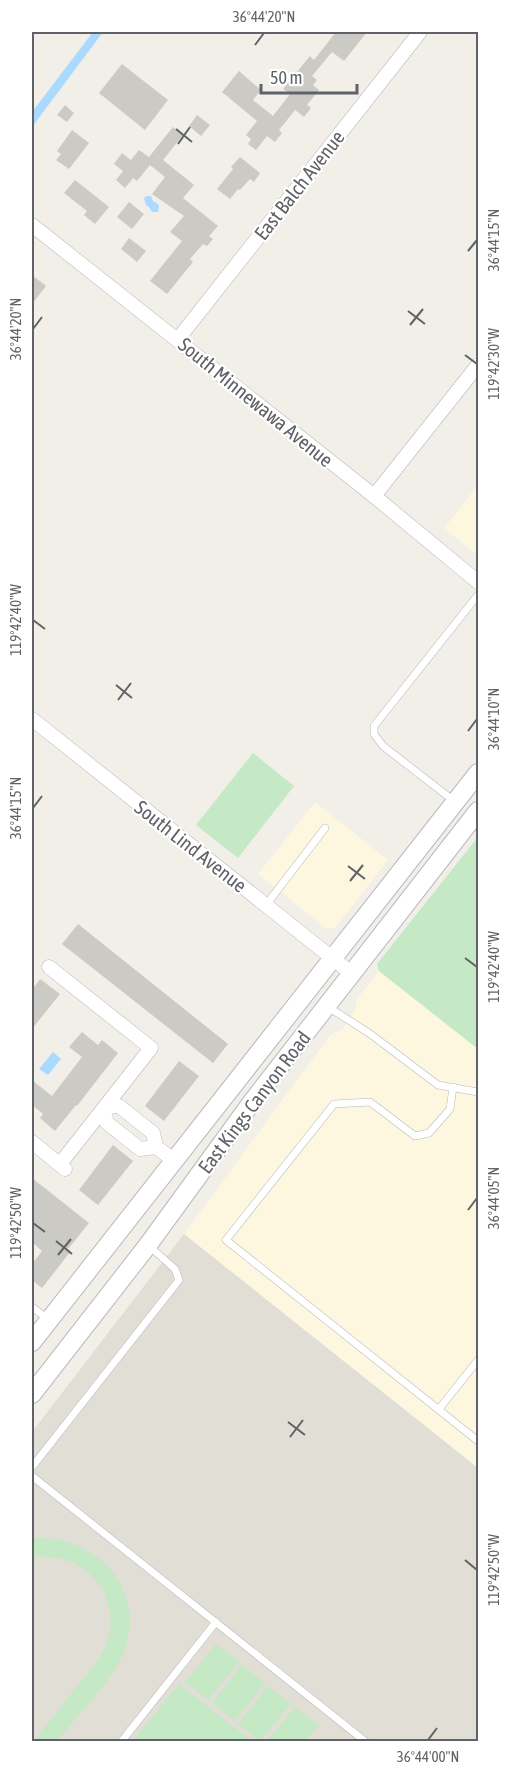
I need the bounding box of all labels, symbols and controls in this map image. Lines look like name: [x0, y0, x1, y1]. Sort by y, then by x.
text: 36°44'20"N: [233, 8, 295, 25]
scale bar: [261, 57, 357, 95]
text: 50 m: [270, 67, 302, 88]
street label: East Balch Avenue: [249, 126, 349, 244]
text: 36°44'15"N: [485, 209, 502, 271]
text: 36°44'20"N: [7, 298, 24, 360]
text: 119°42'30"W: [485, 328, 502, 400]
street label: South Minnewawa Avenue: [174, 333, 338, 471]
text: 119°42'40"W: [7, 584, 24, 656]
text: 36°44'10"N: [485, 688, 502, 750]
text: 36°44'15"N: [7, 777, 24, 839]
street label: South Lind Avenue: [131, 795, 251, 897]
text: 119°42'40"W: [485, 931, 502, 1003]
street label: East Kings Canyon Road: [193, 1026, 315, 1178]
text: 36°44'05"N: [485, 1167, 502, 1229]
text: 119°42'50"W: [7, 1187, 24, 1259]
text: 119°42'50"W: [485, 1534, 502, 1606]
text: 36°44'00"N: [397, 1748, 459, 1765]

